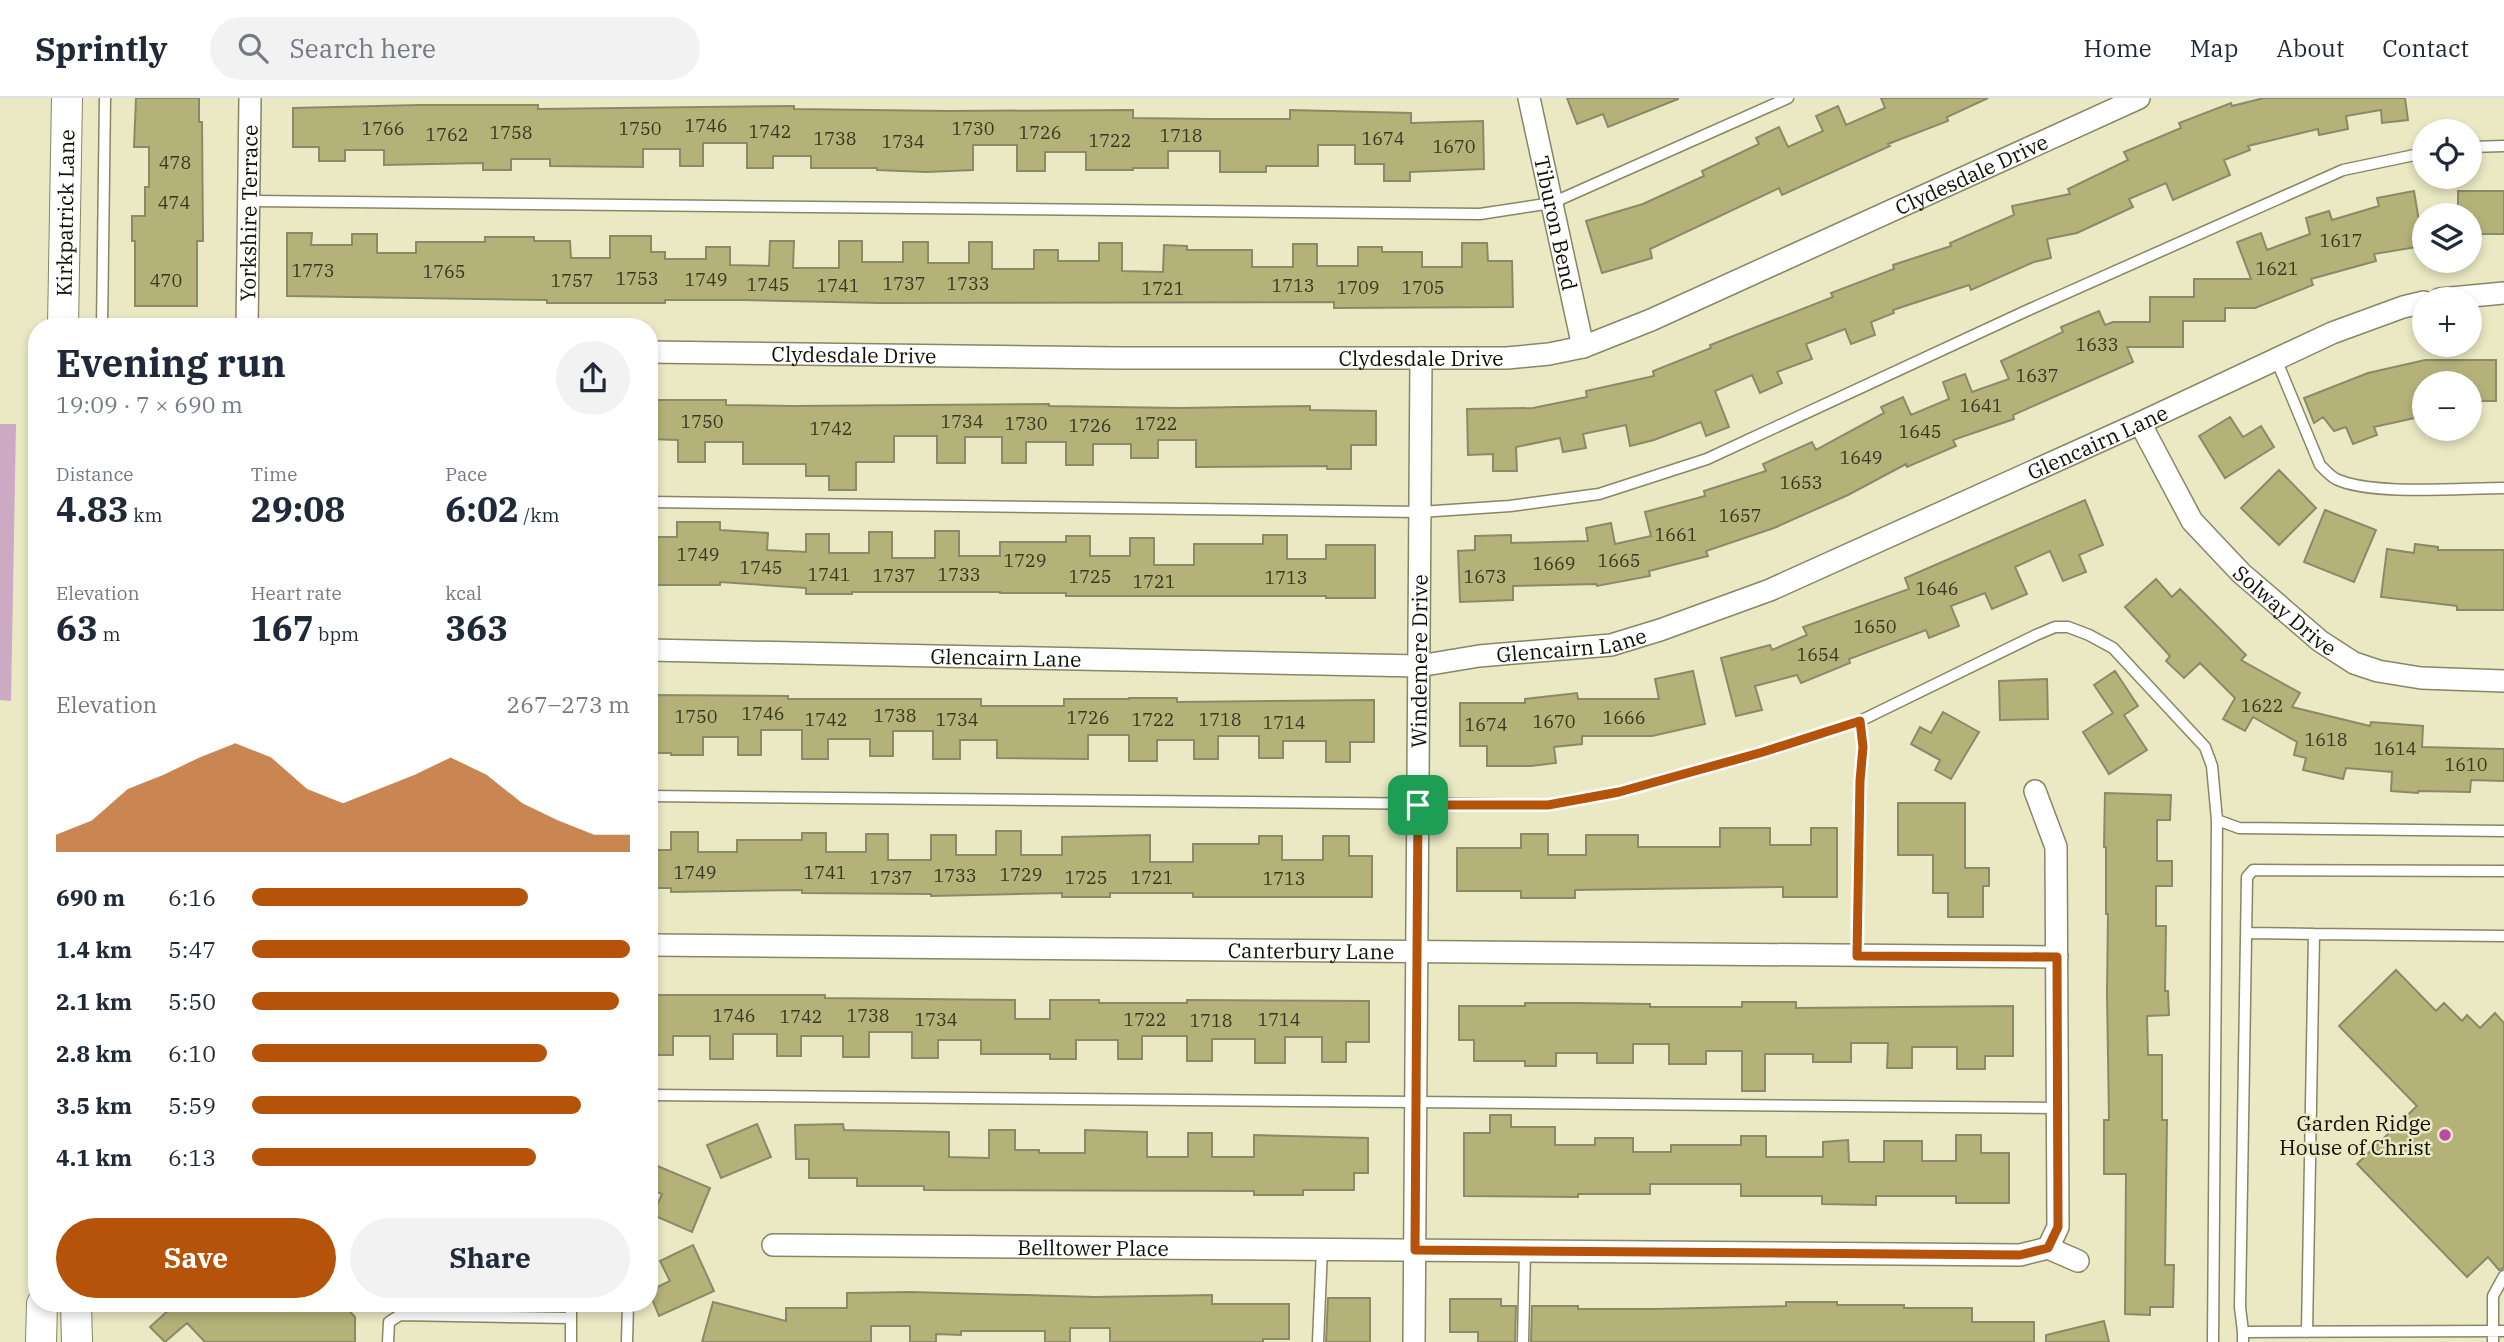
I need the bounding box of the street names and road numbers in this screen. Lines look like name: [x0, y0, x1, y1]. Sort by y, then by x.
street label: Yorkshire Terrace: [233, 124, 264, 302]
street label: Clydesdale Drive: [1890, 127, 2052, 221]
street label: Kirkpatrick Lane: [50, 129, 80, 297]
street label: Tiburon Bend: [1528, 153, 1584, 293]
street label: Clydesdale Drive: [771, 340, 937, 370]
street label: Clydesdale Drive: [1338, 344, 1503, 372]
street label: Glencairn Lane: [2023, 398, 2172, 486]
street label: Solway Drive: [2227, 559, 2342, 662]
street label: Windemere Drive: [1404, 574, 1433, 748]
street label: Glencairn Lane: [1495, 621, 1650, 669]
street label: Glencairn Lane: [930, 642, 1082, 673]
street label: Canterbury Lane: [1228, 936, 1394, 965]
street label: Belltower Place: [1017, 1233, 1169, 1262]

